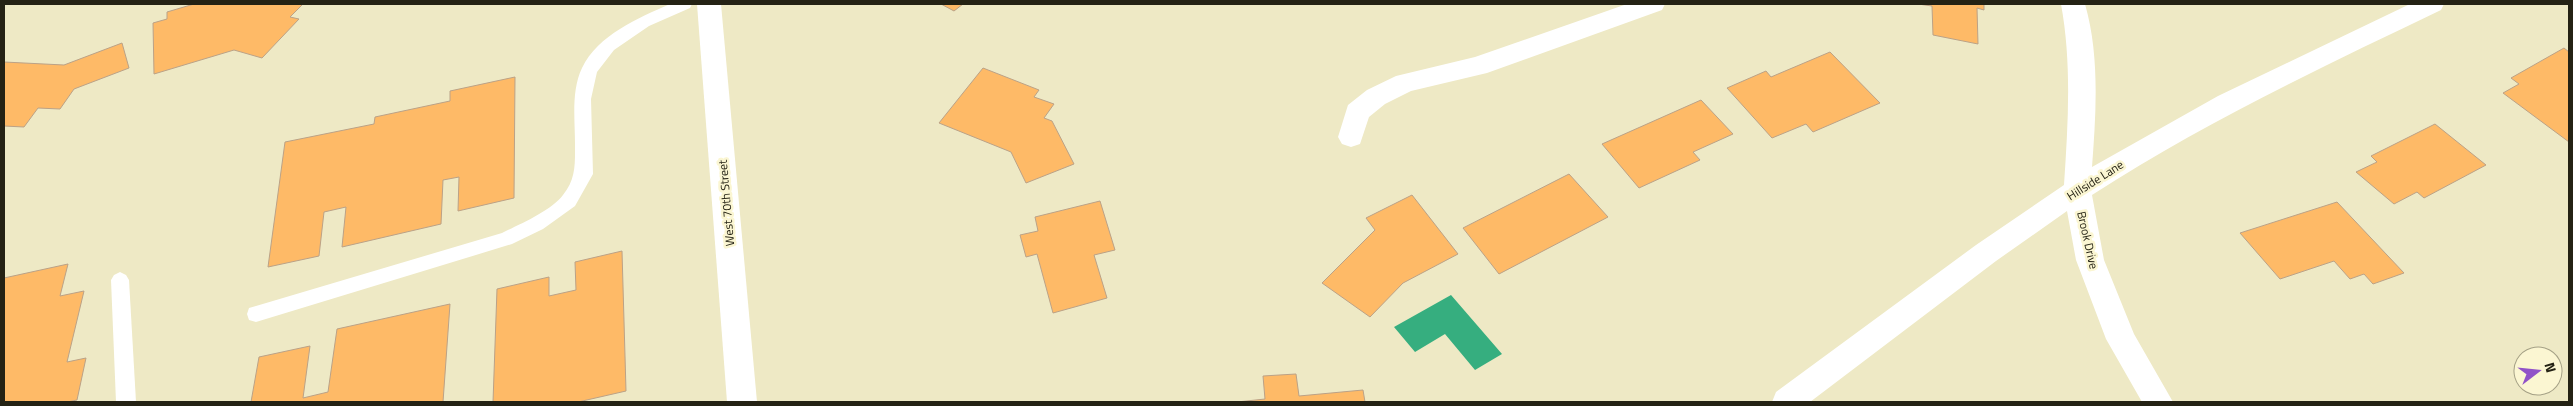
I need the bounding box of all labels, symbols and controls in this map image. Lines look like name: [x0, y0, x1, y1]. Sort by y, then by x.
street label: Hillside Lane: [2063, 155, 2127, 205]
street label: West 70th Street: [713, 158, 739, 247]
street label: Brook Drive: [2072, 209, 2104, 271]
north arrow: [2513, 346, 2563, 396]
text: N: [2540, 360, 2562, 375]

